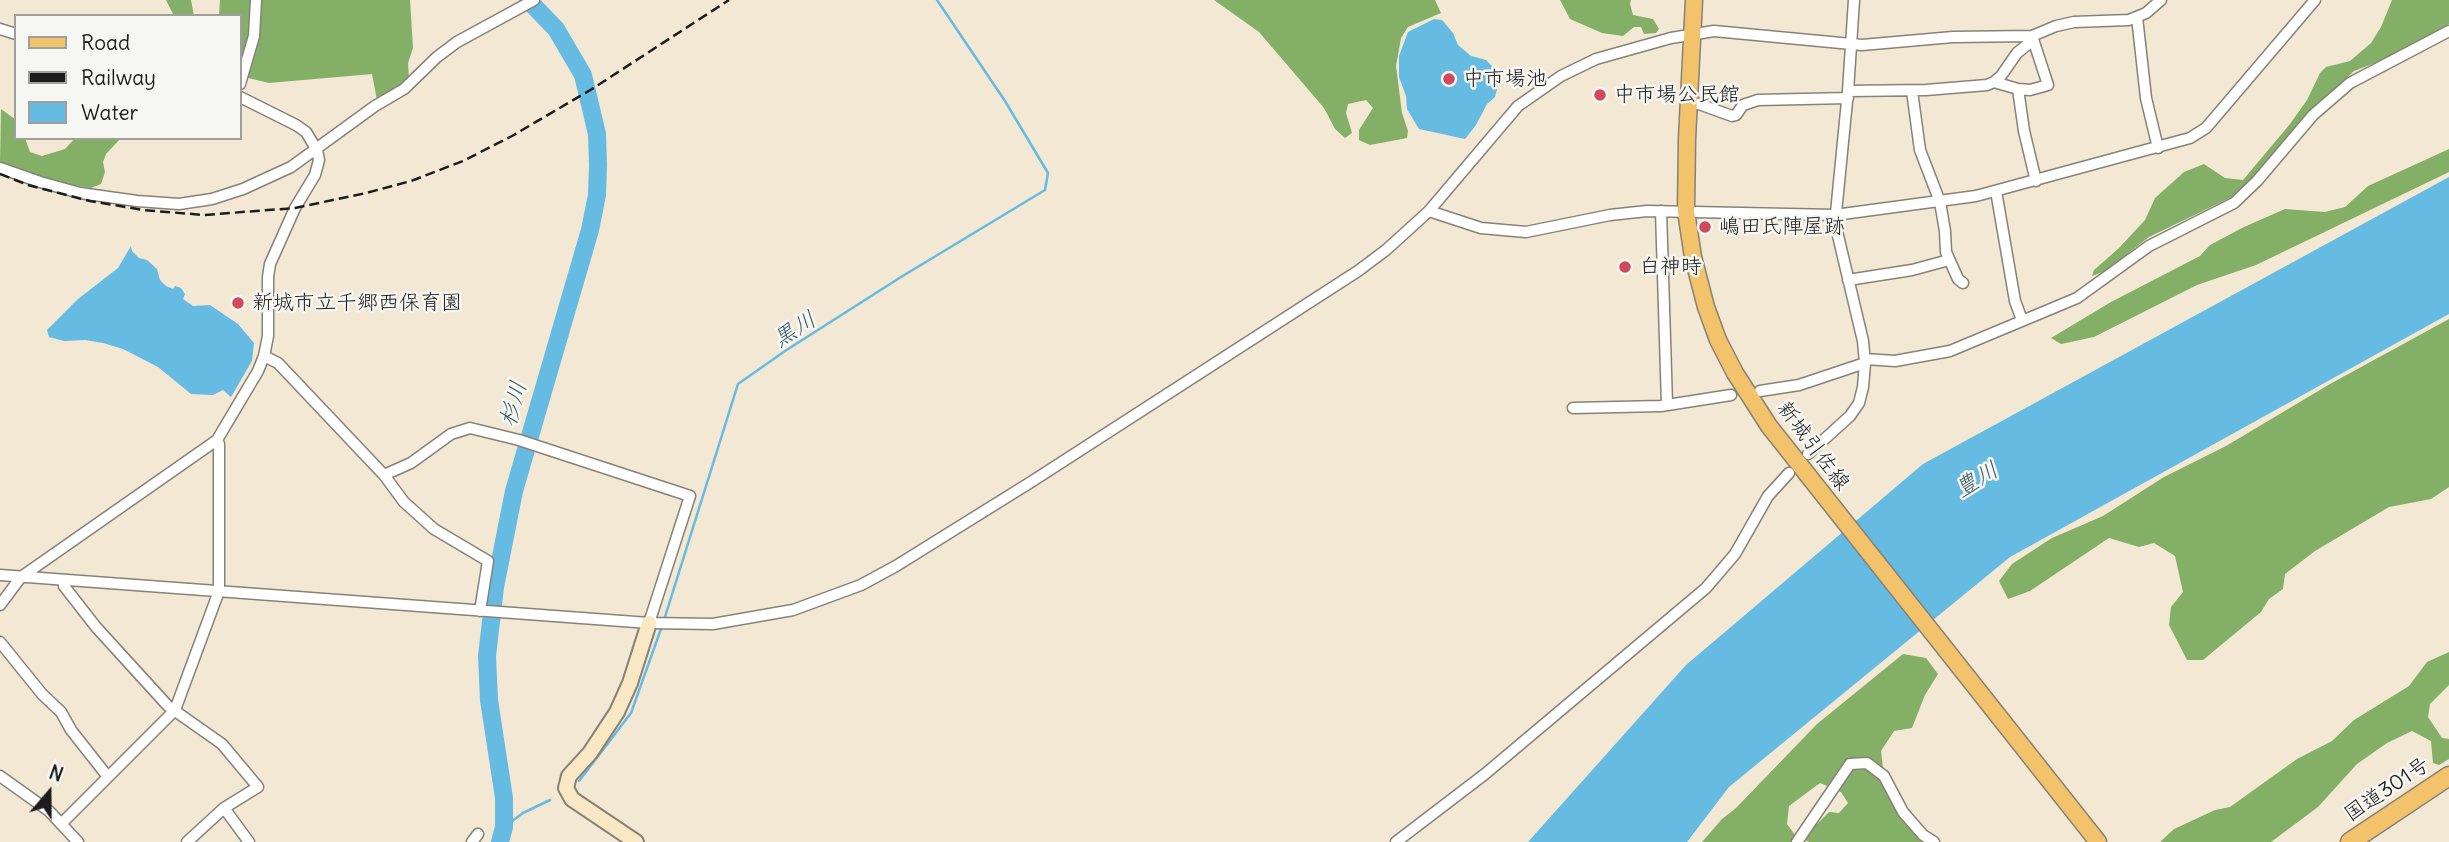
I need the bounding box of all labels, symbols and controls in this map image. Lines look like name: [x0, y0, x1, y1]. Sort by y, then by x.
legend: [14, 14, 242, 140]
text: Road: [81, 29, 130, 56]
text: Railway: [81, 64, 156, 91]
place label: 中市場池: [1463, 66, 1547, 92]
marker: 中市場池: [1441, 71, 1457, 87]
place label: 中市場公民館: [1614, 82, 1740, 108]
marker: 中市場公民館: [1592, 87, 1608, 103]
text: Water: [81, 99, 138, 126]
place label: 嶋田氏陣屋跡: [1719, 214, 1845, 240]
marker: 嶋田氏陣屋跡: [1697, 219, 1713, 235]
place label: 白神時: [1639, 254, 1702, 280]
marker: 白神時: [1617, 259, 1633, 275]
place label: 新城市立千郷西保育園: [252, 290, 462, 316]
marker: 新城市立千郷西保育園: [230, 295, 246, 311]
water label: 黒川: [768, 306, 822, 354]
water label: 杉川: [494, 378, 534, 430]
street label: 新城引佐線: [1771, 396, 1855, 496]
water label: 豊川: [1950, 456, 2004, 504]
street label: 国道301号: [2340, 752, 2434, 828]
north arrow: [14, 758, 84, 828]
text: N: [46, 760, 66, 787]

